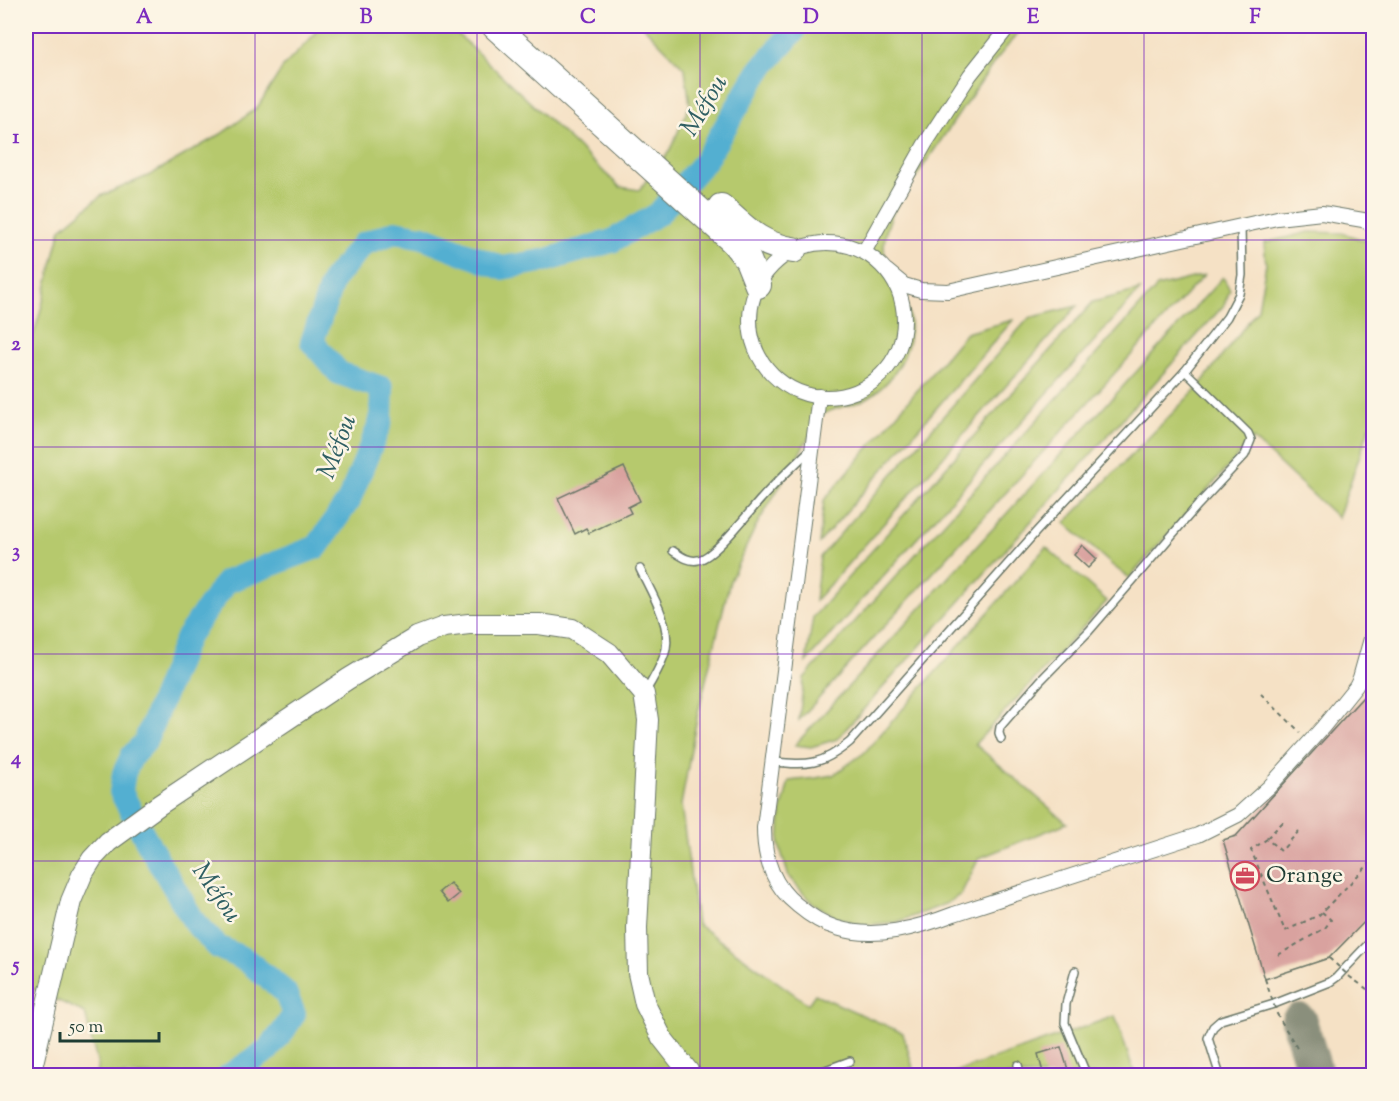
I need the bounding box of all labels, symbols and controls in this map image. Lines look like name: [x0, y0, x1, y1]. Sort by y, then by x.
text: A: [136, 4, 153, 33]
text: B: [360, 4, 373, 33]
text: C: [580, 4, 596, 33]
text: D: [803, 4, 819, 33]
text: E: [1027, 4, 1040, 33]
text: F: [1249, 4, 1261, 33]
water label: Méfou: [672, 68, 738, 144]
text: 1: [13, 124, 20, 153]
text: 2: [11, 331, 21, 360]
water label: Méfou: [309, 409, 367, 485]
text: 3: [12, 538, 20, 567]
text: 4: [10, 745, 21, 774]
water label: Méfou: [182, 855, 250, 931]
place label: Orange: [1266, 859, 1343, 893]
office icon: Orange: [1229, 860, 1261, 892]
text: 5: [11, 952, 20, 981]
scale bar: [60, 1005, 159, 1043]
text: 50 m: [68, 1015, 104, 1041]

